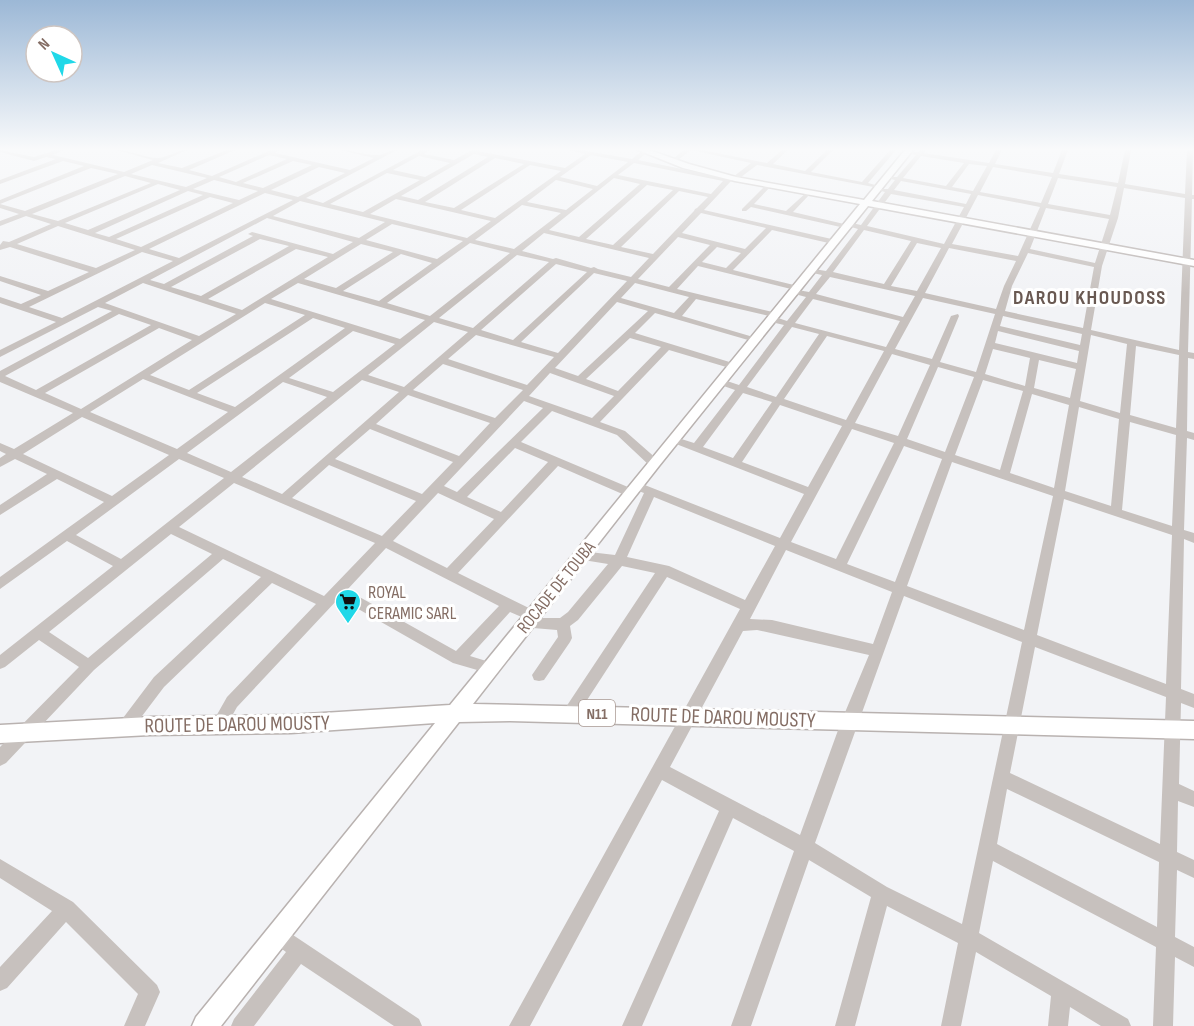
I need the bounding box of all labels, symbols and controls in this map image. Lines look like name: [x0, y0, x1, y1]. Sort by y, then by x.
north arrow: [24, 24, 84, 84]
text: N: [35, 35, 54, 54]
district label: DAROU KHOUDOSS: [1013, 286, 1167, 310]
street label: ROCADE DE TOUBA: [513, 537, 600, 638]
place label: ROYAL CERAMIC SARL: [368, 582, 457, 624]
supermarket icon: ROYAL CERAMIC SARL: [333, 587, 363, 625]
road number: N11: [579, 700, 615, 726]
street label: ROUTE DE DAROU MOUSTY: [630, 702, 816, 733]
street label: ROUTE DE DAROU MOUSTY: [144, 710, 330, 739]

